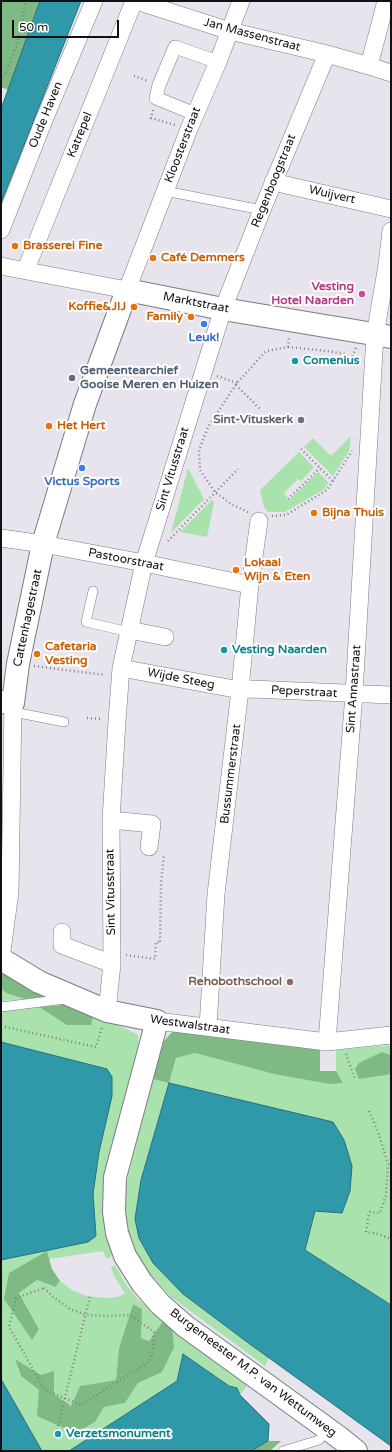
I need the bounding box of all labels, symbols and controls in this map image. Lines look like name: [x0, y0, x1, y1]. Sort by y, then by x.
scale bar: [14, 12, 121, 38]
street label: Jan Massenstraat: [202, 15, 302, 55]
text: 50 m: [19, 20, 48, 34]
street label: Oude Haven: [26, 80, 66, 150]
street label: Kloosterstraat: [162, 105, 204, 185]
street label: Katrepel: [64, 110, 96, 160]
street label: Regenboogstraat: [249, 132, 299, 230]
street label: Wuijvert: [307, 183, 357, 207]
place label: Brasserei Fine: [23, 239, 102, 253]
marker: Brasserei Fine: [10, 241, 20, 251]
place label: Café Demmers: [161, 251, 245, 265]
marker: Café Demmers: [148, 253, 158, 263]
place label: Vesting Hotel Naarden: [271, 280, 354, 308]
marker: Vesting Hotel Naarden: [357, 289, 367, 299]
street label: Marktstraat: [162, 290, 230, 316]
place label: Koffie&JIJ: [68, 300, 126, 314]
marker: Koffie&JIJ: [129, 302, 139, 312]
place label: Family: [146, 310, 183, 324]
marker: Family: [186, 312, 196, 322]
marker: Leuk!: [199, 319, 209, 329]
place label: Leuk!: [189, 331, 219, 345]
place label: Comenius: [303, 354, 360, 368]
marker: Comenius: [290, 356, 300, 366]
place label: Gemeentearchief Gooise Meren en Huizen: [80, 364, 219, 392]
marker: Gemeentearchief Gooise Meren en Huizen: [67, 373, 77, 383]
place label: Sint-Vituskerk: [213, 413, 293, 427]
marker: Sint-Vituskerk: [296, 415, 306, 425]
place label: Het Hert: [57, 419, 105, 433]
marker: Het Hert: [44, 421, 54, 431]
street label: Sint Vitusstraat: [153, 425, 193, 513]
marker: Victus Sports: [77, 463, 87, 473]
place label: Victus Sports: [44, 475, 120, 489]
place label: Bijna Thuis: [322, 506, 384, 520]
marker: Bijna Thuis: [309, 508, 319, 518]
street label: Pastoorstraat: [87, 546, 165, 574]
place label: Lokaal Wijn & Eten: [244, 556, 310, 584]
marker: Lokaal Wijn & Eten: [231, 565, 241, 575]
street label: Cattenhagestraat: [11, 568, 45, 668]
place label: Cafetaria Vesting: [45, 640, 97, 668]
place label: Vesting Naarden: [232, 643, 327, 657]
marker: Vesting Naarden: [219, 645, 229, 655]
street label: Sint Annastraat: [344, 645, 364, 733]
marker: Cafetaria Vesting: [32, 649, 42, 659]
street label: Wijde Steeg: [146, 665, 216, 693]
street label: Peperstraat: [270, 683, 338, 701]
street label: Bussummerstraat: [218, 723, 244, 825]
street label: Sint Vitusstraat: [103, 848, 119, 936]
place label: Rehobothschool: [188, 975, 282, 989]
marker: Rehobothschool: [285, 977, 295, 987]
street label: Westwalstraat: [149, 1012, 231, 1038]
street label: Burgemeester M.P. van Wettumweg: [167, 1306, 339, 1440]
place label: Verzetsmonument: [66, 1427, 171, 1441]
marker: Verzetsmonument: [53, 1429, 63, 1439]

